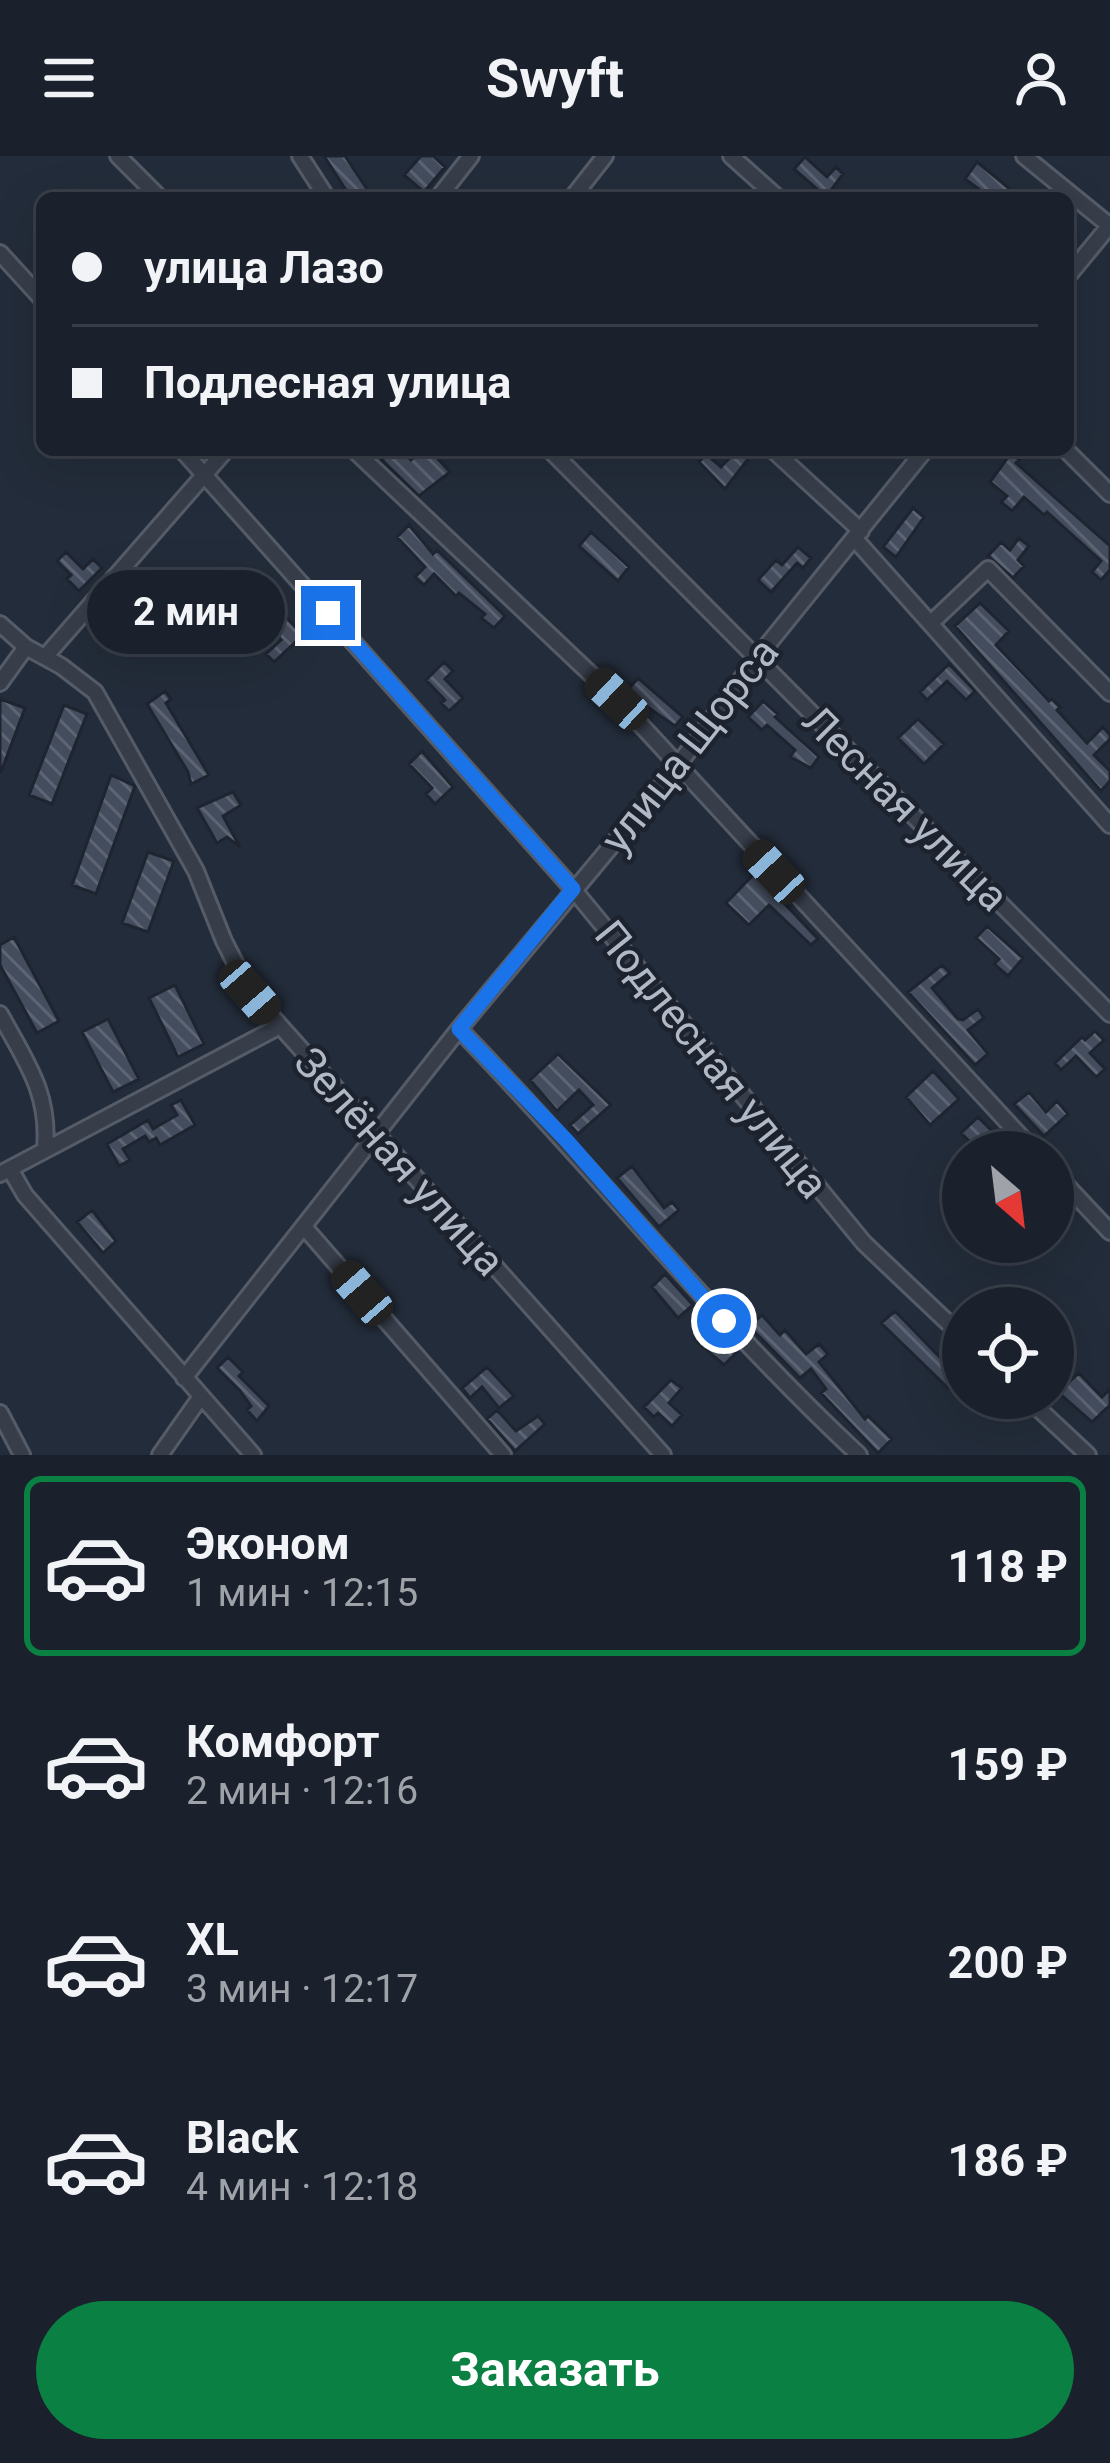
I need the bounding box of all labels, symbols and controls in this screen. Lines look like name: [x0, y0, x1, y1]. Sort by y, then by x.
icon: menu: [36, 45, 102, 111]
icon: person: [1008, 45, 1074, 111]
text: Swyft: [486, 47, 624, 110]
text: улица Лазо: [144, 241, 384, 294]
text: Подлесная улица: [144, 356, 511, 409]
callout: 2 мин: [88, 571, 286, 655]
route end: [301, 586, 355, 640]
text: 2 мин: [133, 589, 239, 635]
street label: улица Щорса: [590, 628, 788, 862]
car: [578, 661, 656, 737]
street label: Лесная улица: [793, 696, 1018, 921]
car: [736, 833, 812, 911]
street label: Подлесная улица: [585, 911, 838, 1208]
car: [213, 953, 287, 1031]
street label: Зелёная улица: [285, 1037, 515, 1285]
north arrow: [942, 1131, 1074, 1263]
map controls: [942, 1131, 1074, 1419]
car: [325, 1254, 399, 1332]
button: locate: [942, 1287, 1074, 1419]
route start: [697, 1294, 751, 1348]
icon: car: [42, 1512, 150, 1620]
text: Эконом: [186, 1517, 350, 1570]
text: 118 ₽: [948, 1540, 1068, 1593]
text: 1 мин · 12:15: [186, 1570, 418, 1616]
icon: car: [42, 1710, 150, 1818]
text: Комфорт: [186, 1715, 379, 1768]
text: 159 ₽: [948, 1738, 1068, 1791]
text: 2 мин · 12:16: [186, 1768, 418, 1814]
icon: car: [42, 1908, 150, 2016]
text: XL: [186, 1913, 239, 1966]
text: 200 ₽: [948, 1936, 1068, 1989]
text: 3 мин · 12:17: [186, 1966, 418, 2012]
icon: car: [42, 2106, 150, 2214]
text: Black: [186, 2111, 298, 2164]
text: 186 ₽: [948, 2134, 1068, 2187]
text: 4 мин · 12:18: [186, 2164, 418, 2210]
button: Заказать: [36, 2301, 1074, 2439]

